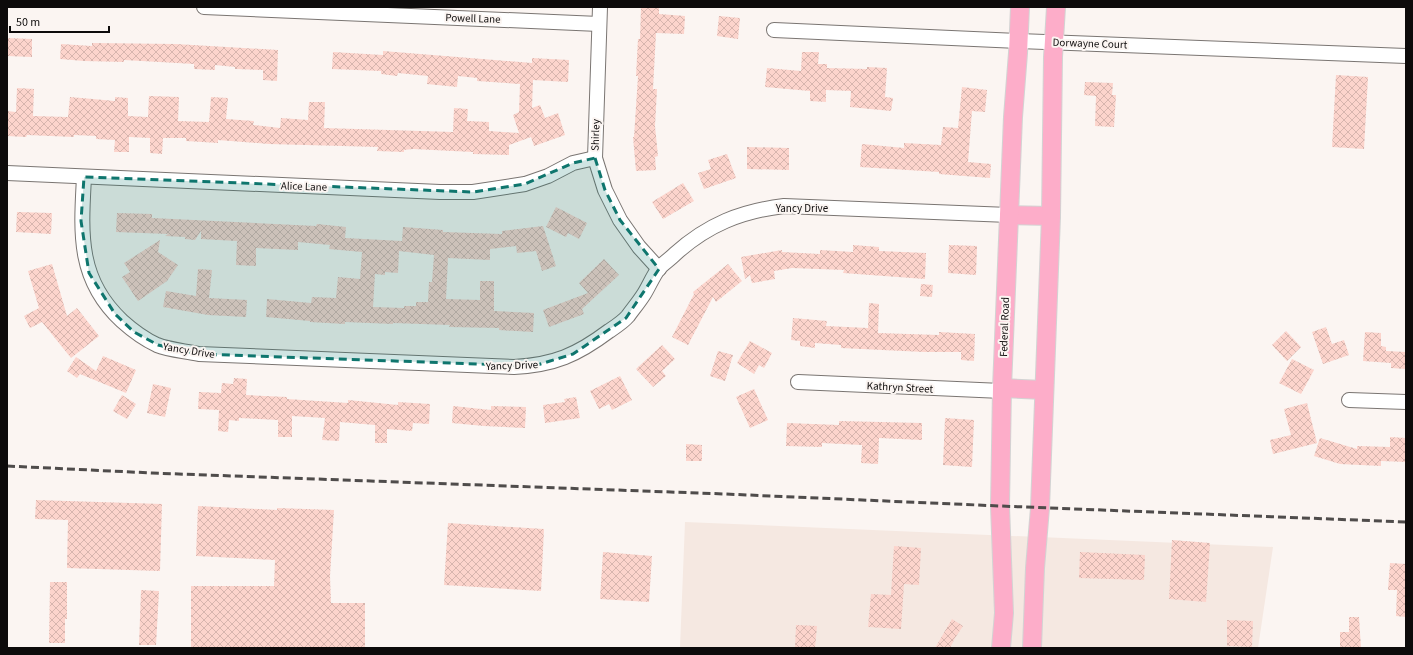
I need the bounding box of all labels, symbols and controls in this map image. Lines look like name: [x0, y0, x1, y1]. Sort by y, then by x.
scale bar: [10, 8, 109, 34]
street label: Powell Lane: [445, 10, 501, 27]
text: 50 m: [16, 14, 40, 31]
street label: Dorwayne Court: [1052, 35, 1128, 52]
street label: Shirley: [587, 119, 604, 151]
street label: Alice Lane: [281, 178, 328, 195]
street label: Yancy Drive: [775, 201, 829, 216]
street label: Federal Road: [996, 297, 1013, 357]
street label: Yancy Drive: [161, 339, 216, 362]
street label: Yancy Drive: [485, 357, 539, 374]
street label: Kathryn Street: [866, 378, 934, 397]

